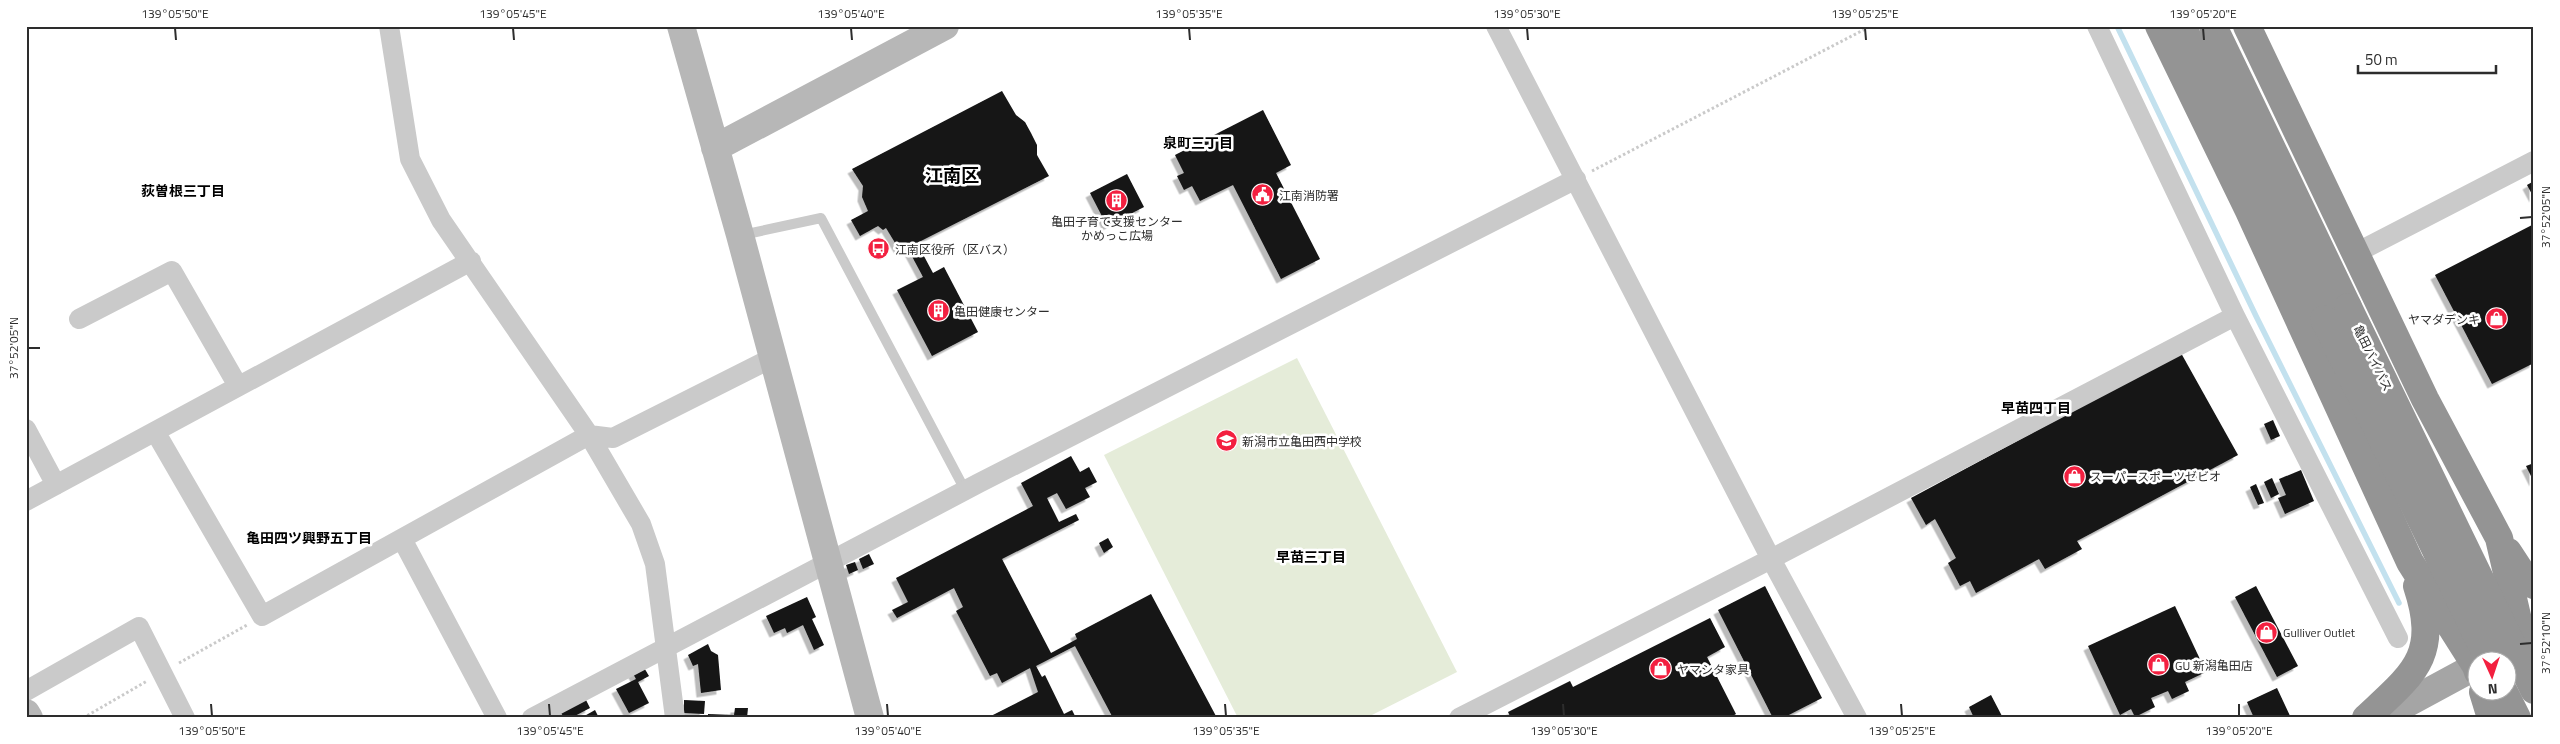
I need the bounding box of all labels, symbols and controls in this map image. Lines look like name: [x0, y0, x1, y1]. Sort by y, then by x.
text: 139°05'50"E: [141, 4, 209, 23]
text: 139°05'45"E: [479, 4, 547, 23]
text: 139°05'40"E: [817, 4, 885, 23]
text: 139°05'35"E: [1155, 4, 1223, 23]
text: 139°05'30"E: [1493, 4, 1561, 23]
text: 139°05'25"E: [1831, 4, 1899, 23]
text: 139°05'20"E: [2169, 4, 2237, 23]
scale bar: [2358, 42, 2495, 74]
text: 50 m: [2365, 48, 2398, 71]
district label: 泉町三丁目: [1163, 132, 1233, 153]
district label: 江南区: [925, 162, 979, 189]
district label: 荻曽根三丁目: [141, 180, 225, 201]
public building icon: 江南消防署: [1251, 183, 1275, 207]
place label: 江南消防署: [1279, 186, 1339, 205]
text: 37°52'05"N: [2536, 186, 2555, 248]
building icon: 亀田子育て支援センター かめっこ広場: [1105, 188, 1129, 212]
place label: 亀田子育て支援センター かめっこ広場: [1051, 212, 1183, 245]
bus stop icon: 江南区役所（区バス）: [867, 237, 891, 261]
place label: 江南区役所（区バス）: [895, 240, 1015, 259]
building icon: 亀田健康センター: [926, 299, 950, 323]
place label: 亀田健康センター: [954, 302, 1050, 321]
shop icon: ヤマダデンキ: [2484, 307, 2508, 331]
place label: ヤマダデンキ: [2408, 310, 2480, 329]
text: 37°52'05"N: [4, 317, 23, 379]
street label: 亀田バイパス: [2349, 322, 2397, 394]
district label: 早苗四丁目: [2001, 397, 2071, 418]
school or university icon: 新潟市立亀田西中学校: [1214, 429, 1238, 453]
place label: 新潟市立亀田西中学校: [1242, 432, 1362, 451]
shop icon: スーパースポーツゼビオ: [2062, 464, 2086, 488]
place label: スーパースポーツゼビオ: [2090, 467, 2221, 486]
district label: 亀田四ツ興野五丁目: [246, 527, 372, 548]
district label: 早苗三丁目: [1276, 546, 1346, 567]
text: 37°52'10"N: [2536, 612, 2555, 674]
shop icon: Gulliver Outlet: [2255, 620, 2279, 644]
place label: Gulliver Outlet: [2283, 623, 2356, 642]
north arrow: [2468, 652, 2518, 702]
shop icon: GU 新潟亀田店: [2147, 653, 2171, 677]
place label: GU 新潟亀田店: [2175, 656, 2253, 675]
shop icon: ヤマシタ家具: [1649, 657, 1673, 681]
place label: ヤマシタ家具: [1677, 660, 1749, 679]
text: N: [2487, 679, 2498, 700]
text: 139°05'50"E: [178, 721, 246, 740]
text: 139°05'45"E: [516, 721, 584, 740]
text: 139°05'40"E: [854, 721, 922, 740]
text: 139°05'35"E: [1192, 721, 1260, 740]
text: 139°05'30"E: [1530, 721, 1598, 740]
text: 139°05'25"E: [1868, 721, 1936, 740]
text: 139°05'20"E: [2205, 721, 2273, 740]

